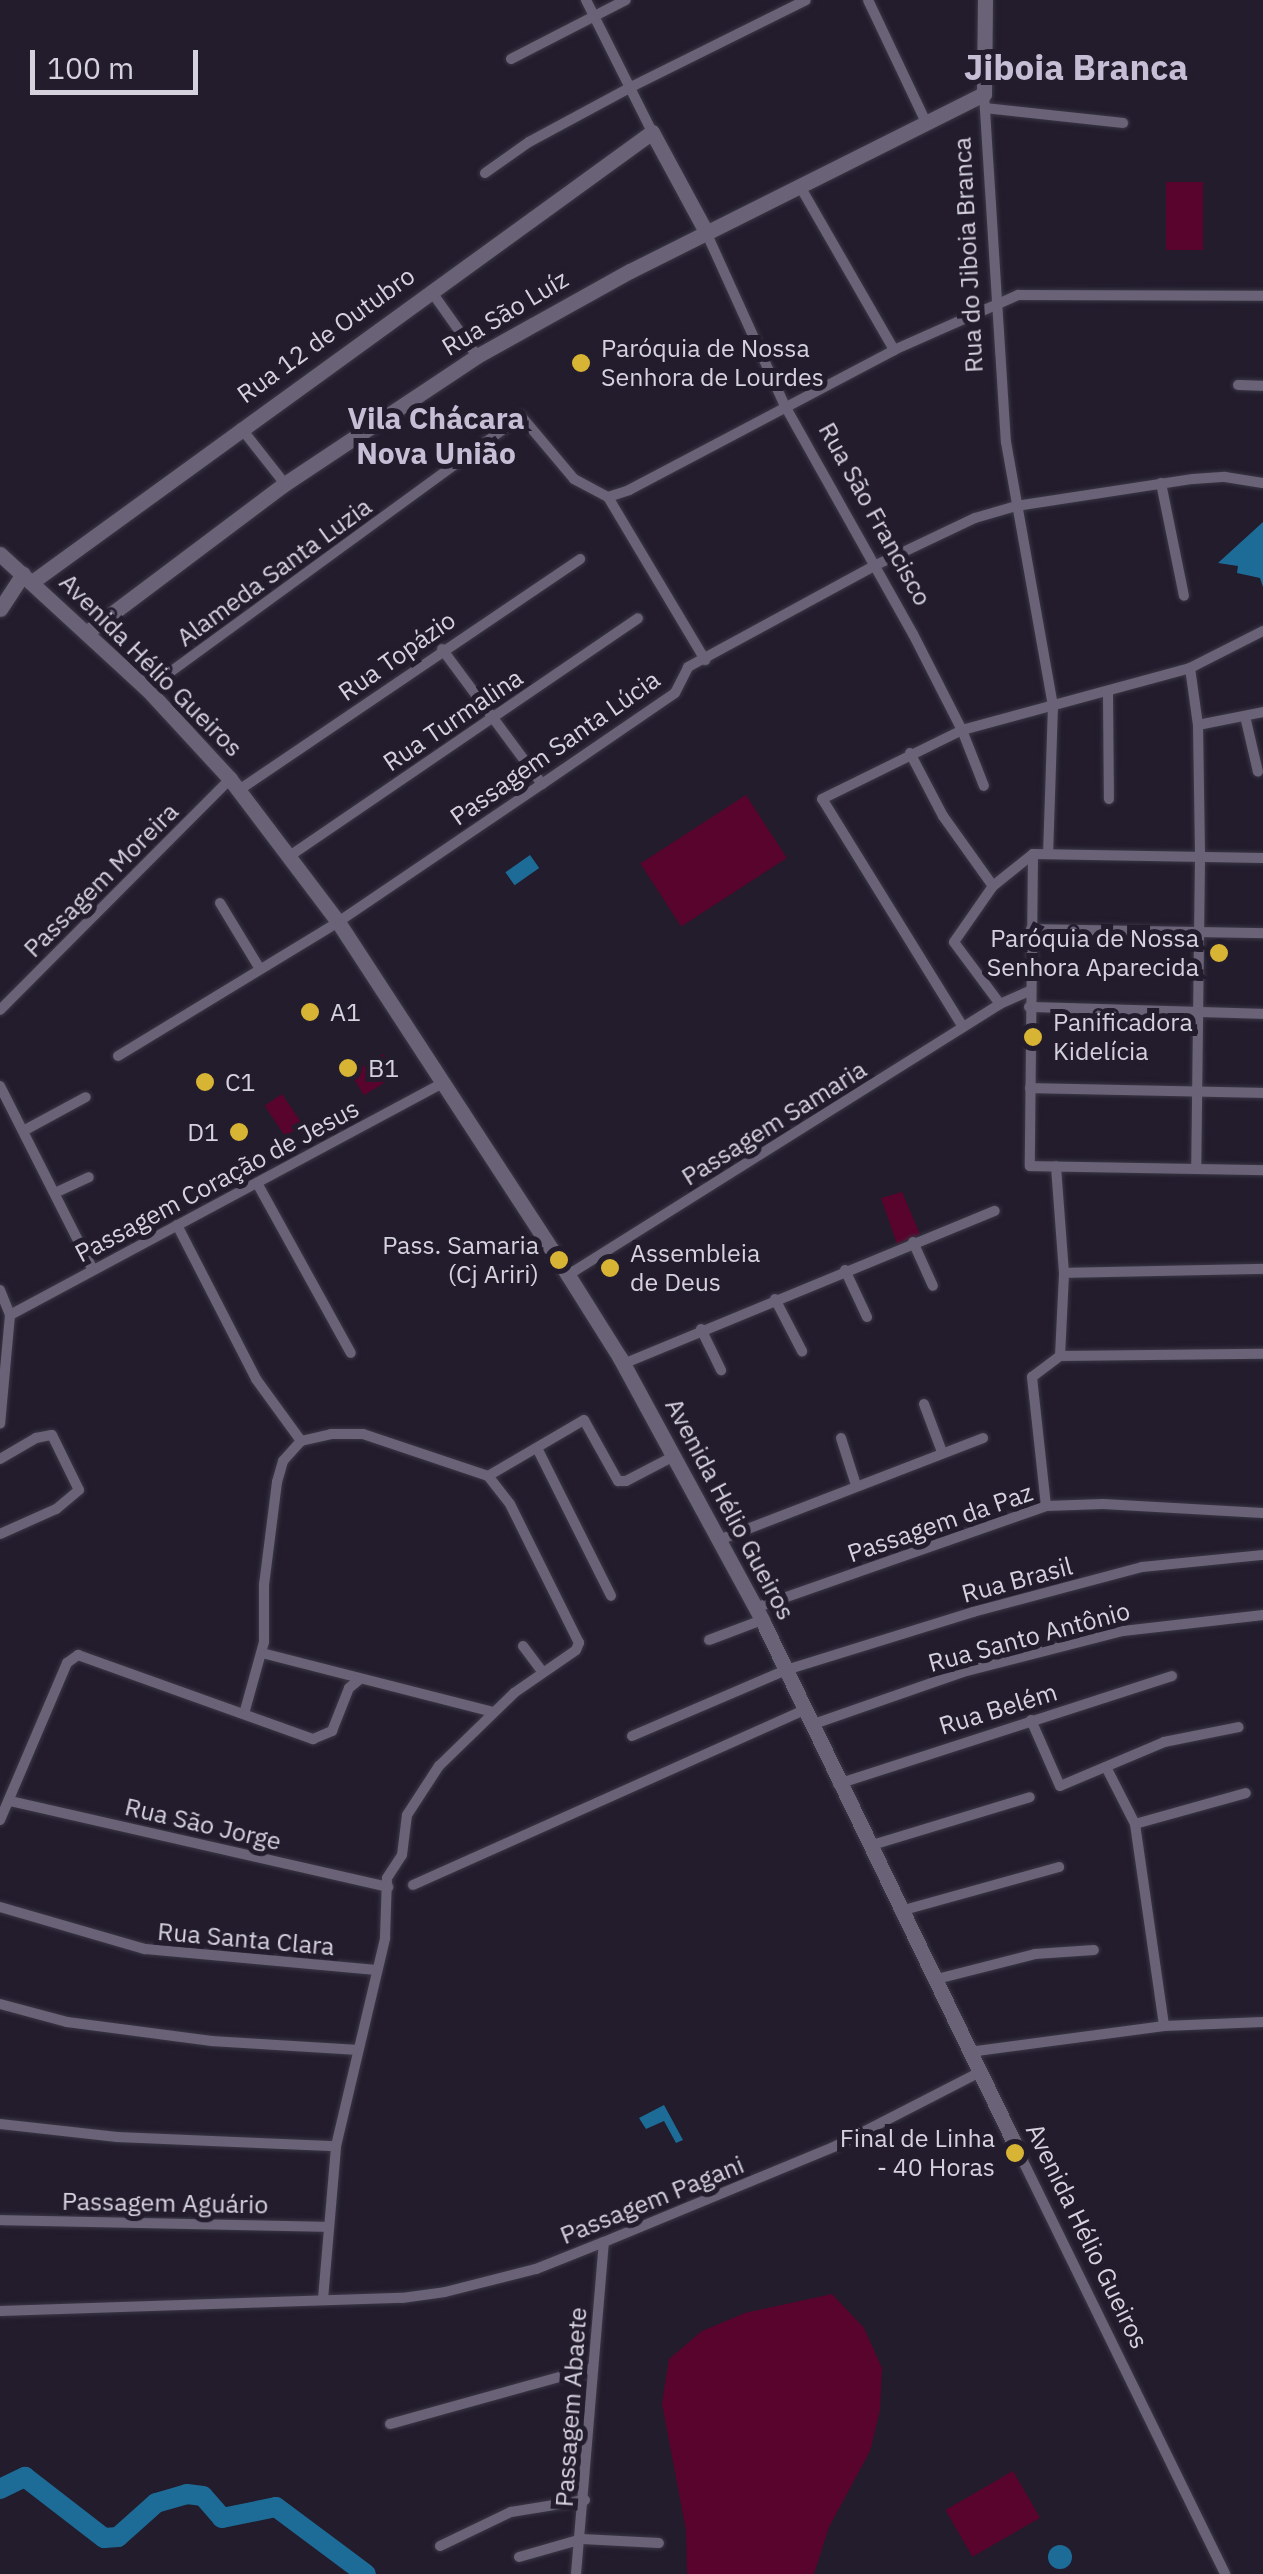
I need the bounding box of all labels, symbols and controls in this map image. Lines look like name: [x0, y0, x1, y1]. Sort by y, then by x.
scale bar: [35, 30, 202, 92]
district label: Jiboia Branca: [964, 46, 1188, 88]
text: 100 m: [47, 48, 134, 87]
street label: Rua do Jiboia Branca: [947, 137, 989, 373]
street label: Rua 12 de Outubro: [231, 261, 421, 409]
street label: Rua São Luíz: [437, 264, 573, 362]
place label: Paróquia de Nossa Senhora de Lourdes: [601, 334, 824, 393]
marker: Paróquia de Nossa Senhora de Lourdes: [570, 352, 592, 374]
district label: Vila Chácara Nova União: [347, 400, 525, 470]
street label: Rua São Francisco: [812, 417, 938, 611]
street label: Alameda Santa Luzia: [171, 491, 377, 653]
street label: Avenida Hélio Gueiros: [53, 567, 249, 763]
street label: Rua Topázio: [333, 605, 461, 707]
street label: Rua Turmalina: [378, 662, 528, 778]
street label: Passagem Santa Lúcia: [444, 664, 666, 832]
street label: Passagem Moreira: [18, 797, 184, 963]
place label: Paróquia de Nossa Senhora Aparecida: [987, 924, 1199, 983]
marker: Paróquia de Nossa Senhora Aparecida: [1208, 942, 1230, 964]
place label: A1: [330, 997, 361, 1027]
marker: A1: [299, 1001, 321, 1023]
place label: Panificadora Kidelícia: [1053, 1008, 1193, 1067]
marker: Panificadora Kidelícia: [1022, 1026, 1044, 1048]
place label: B1: [368, 1053, 399, 1083]
street label: Passagem Samaria: [676, 1054, 872, 1192]
marker: B1: [337, 1057, 359, 1079]
place label: C1: [225, 1067, 256, 1097]
marker: C1: [194, 1071, 216, 1093]
street label: Passagem Coração de Jesus: [70, 1093, 364, 1269]
place label: D1: [187, 1117, 219, 1147]
marker: D1: [228, 1121, 250, 1143]
place label: Pass. Samaria (Cj Ariri): [382, 1231, 539, 1290]
place label: Assembleia de Deus: [630, 1239, 760, 1298]
marker: Pass. Samaria (Cj Ariri): [548, 1249, 570, 1271]
marker: Assembleia de Deus: [599, 1257, 621, 1279]
street label: Avenida Hélio Gueiros: [659, 1393, 801, 1625]
street label: Passagem da Paz: [843, 1477, 1037, 1569]
street label: Rua Brasil: [958, 1551, 1076, 1609]
street label: Rua Santo Antônio: [925, 1596, 1133, 1678]
street label: Rua Belém: [935, 1677, 1061, 1741]
street label: Rua São Jorge: [122, 1791, 284, 1857]
street label: Rua Santa Clara: [156, 1916, 336, 1962]
street label: Avenida Hélio Gueiros: [1019, 2119, 1155, 2353]
place label: Final de Linha - 40 Horas: [840, 2124, 995, 2183]
marker: Final de Linha - 40 Horas: [1004, 2142, 1026, 2164]
street label: Passagem Pagani: [556, 2149, 748, 2251]
street label: Passagem Aguário: [62, 2186, 268, 2220]
street label: Passagem Abaete: [549, 2306, 593, 2508]

